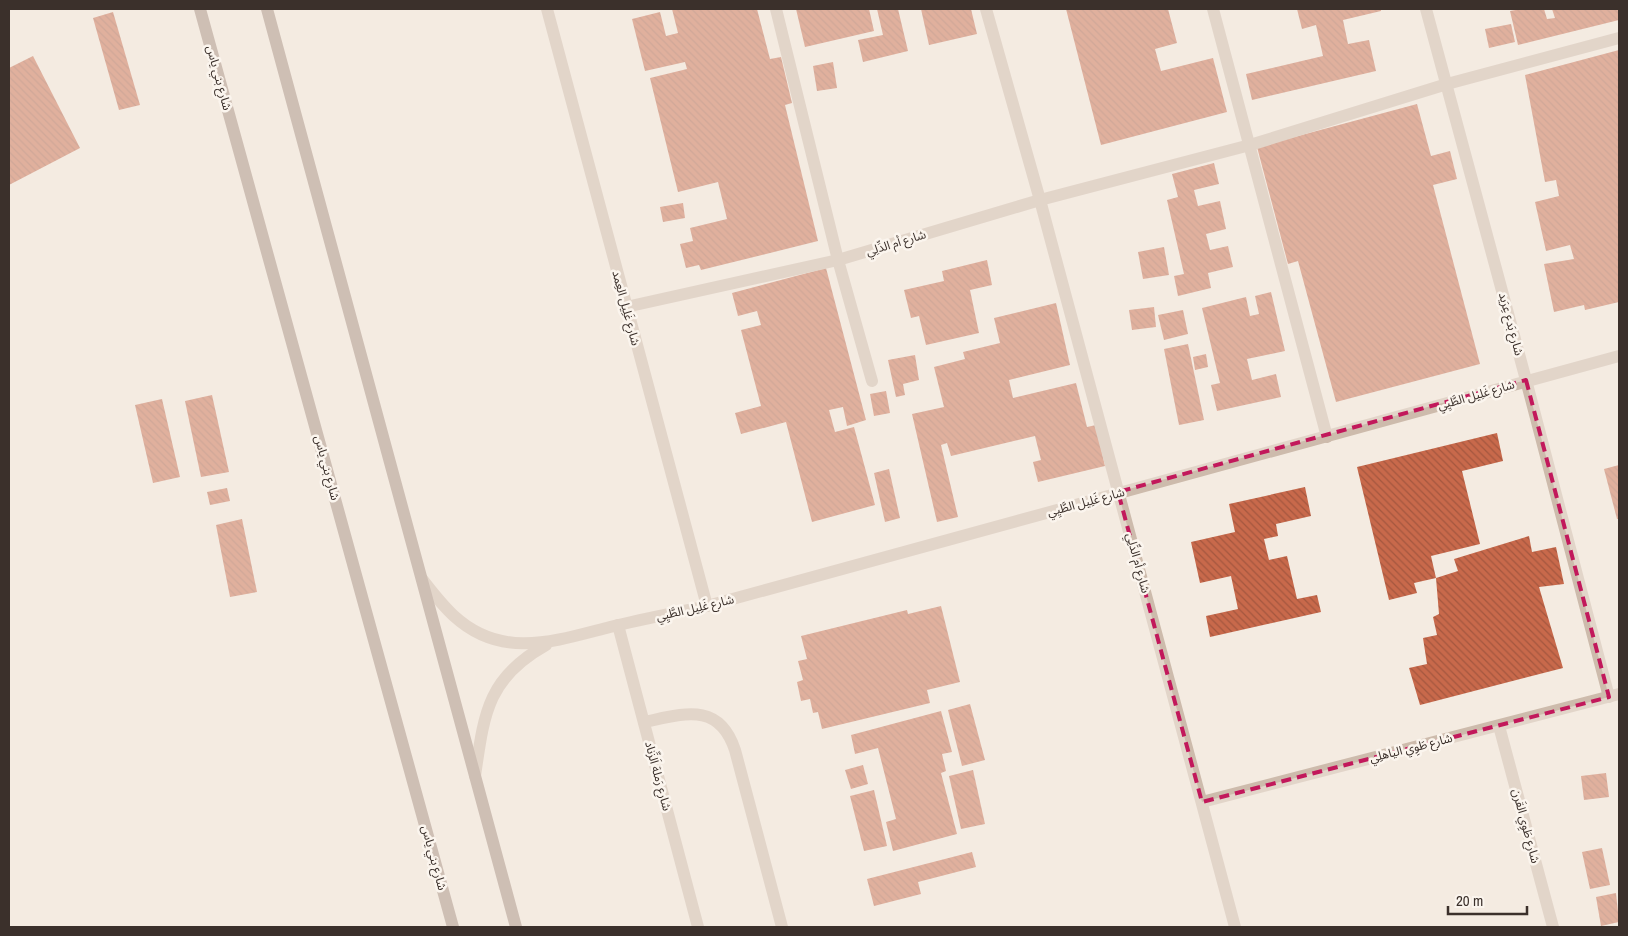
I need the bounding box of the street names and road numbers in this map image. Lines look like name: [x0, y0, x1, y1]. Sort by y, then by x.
street label: شارع بني ياس: [201, 44, 235, 113]
street label: شارع أم الدِّلِي: [864, 226, 928, 261]
street label: شارع غَلِيل العِمد: [607, 269, 644, 348]
street label: شارع بَدع عِرَيد: [1494, 291, 1527, 358]
street label: شارع غَلِيل الطَّيِي: [1436, 376, 1517, 415]
street label: شارع بني ياس: [309, 434, 343, 503]
street label: شارع غَلِيل الطَّيِي: [1046, 484, 1127, 522]
street label: شارع أم الدِّلِي: [1121, 531, 1154, 595]
street label: شارع غَلِيل الطَّيِي: [654, 591, 736, 626]
street label: شارع طَوِي الياهلِي: [1368, 730, 1455, 768]
street label: شارع رَملة اَلزِّناد: [640, 739, 676, 813]
street label: شارع طَوِي القَرن: [1507, 787, 1544, 866]
street label: شارع بني ياس: [416, 824, 450, 893]

